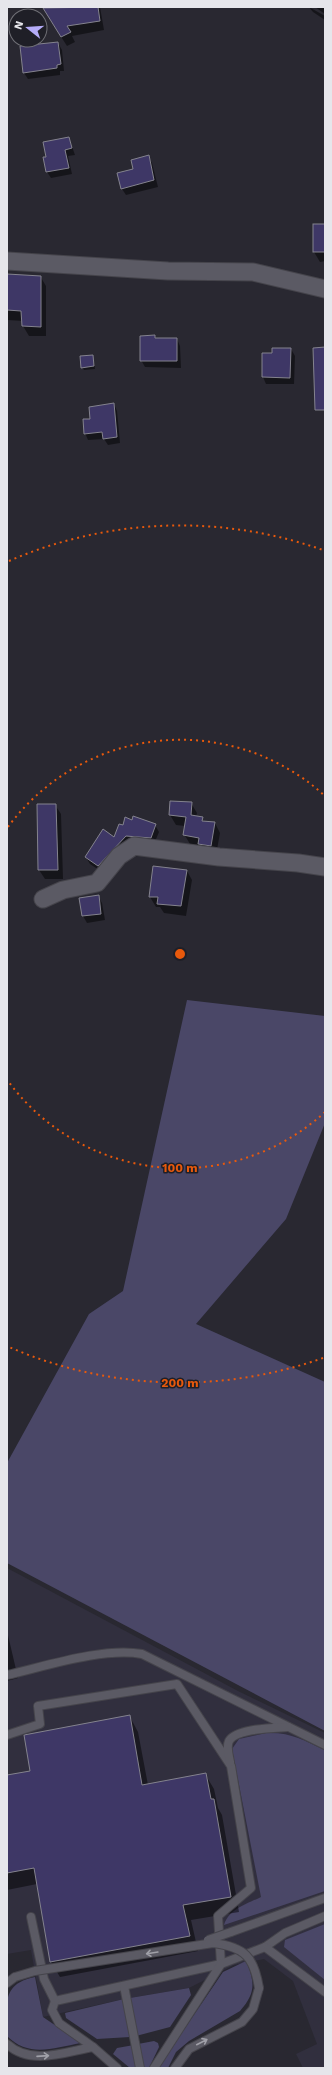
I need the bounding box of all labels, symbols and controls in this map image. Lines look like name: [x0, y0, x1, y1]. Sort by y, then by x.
north arrow: [8, 8, 48, 48]
text: N: [12, 19, 26, 31]
centre of rings: [173, 947, 187, 961]
text: 100 m: [162, 1161, 198, 1175]
text: 200 m: [161, 1376, 199, 1390]
one-way arrow: [146, 1949, 159, 1957]
one-way arrow: [196, 2038, 208, 2045]
one-way arrow: [36, 2052, 49, 2060]

